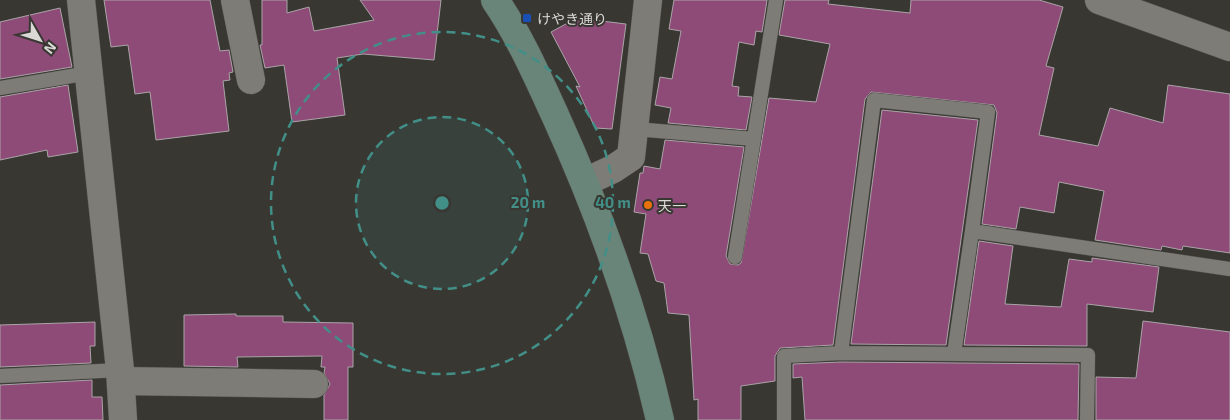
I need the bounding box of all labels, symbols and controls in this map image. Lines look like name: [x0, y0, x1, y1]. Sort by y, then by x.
place label: けやき通り: [537, 10, 607, 27]
marker: けやき通り: [521, 12, 533, 24]
north arrow: [15, 15, 65, 65]
text: N: [41, 39, 60, 58]
text: 20 m: [511, 193, 545, 211]
text: 40 m: [595, 193, 631, 211]
centre of rings: [433, 194, 451, 212]
place label: 天一: [658, 197, 686, 214]
marker: 天一: [642, 199, 654, 211]

